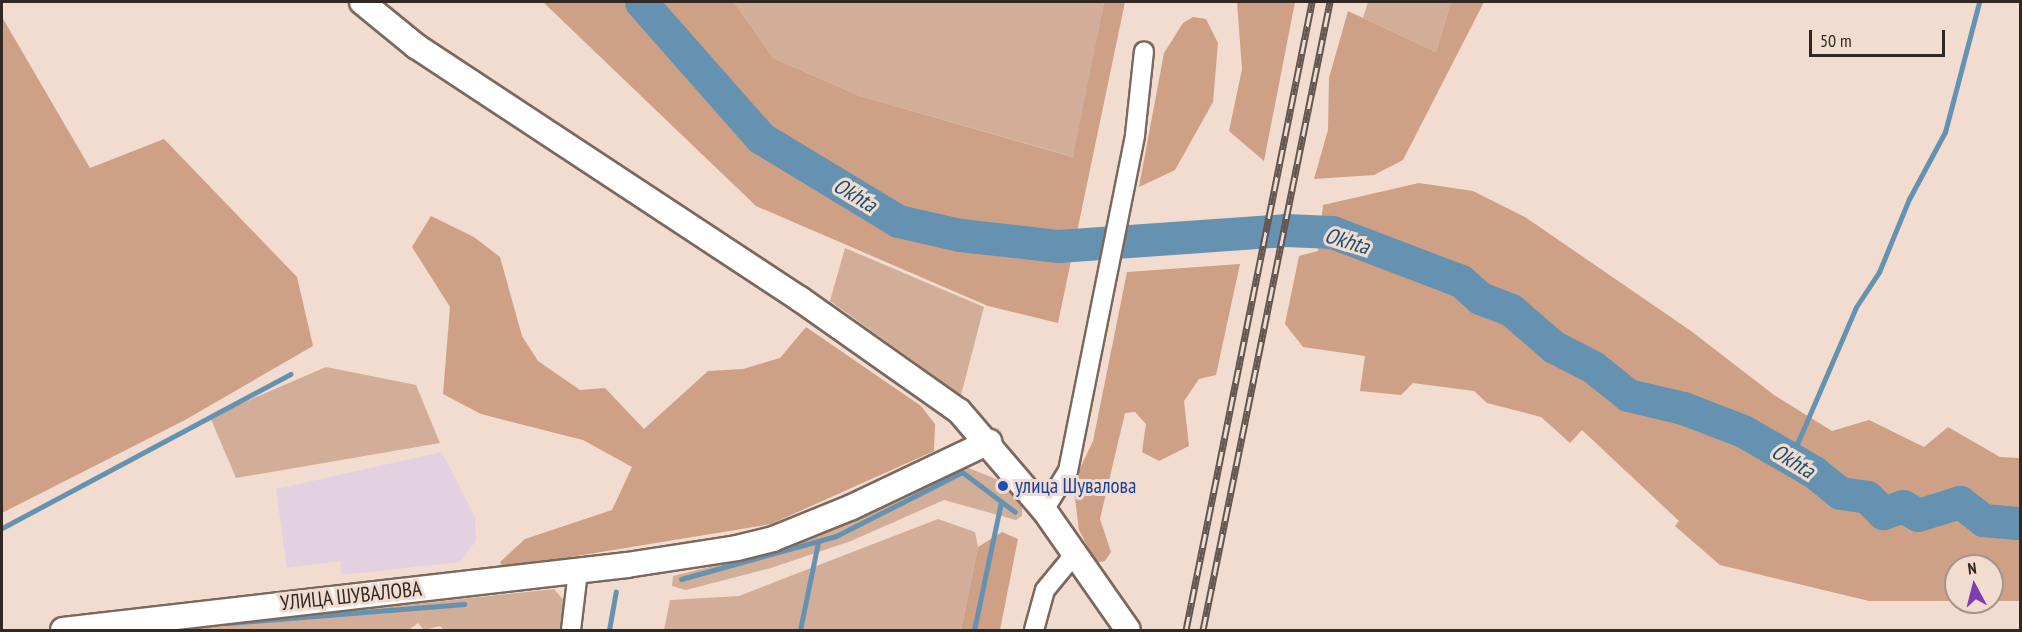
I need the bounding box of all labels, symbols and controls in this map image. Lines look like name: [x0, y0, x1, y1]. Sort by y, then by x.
scale bar: [1812, 18, 1948, 56]
text: 50 m: [1820, 29, 1852, 52]
water label: Okhta: [829, 172, 881, 218]
water label: Okhta: [1322, 222, 1372, 260]
water label: Okhta: [1767, 438, 1819, 484]
place label: улица Шувалова: [1015, 473, 1136, 499]
marker: улица Шувалова: [996, 479, 1010, 493]
north arrow: [1944, 554, 2004, 614]
text: N: [1967, 558, 1978, 579]
street label: УЛИЦА ШУВАЛОВА: [279, 576, 423, 616]

